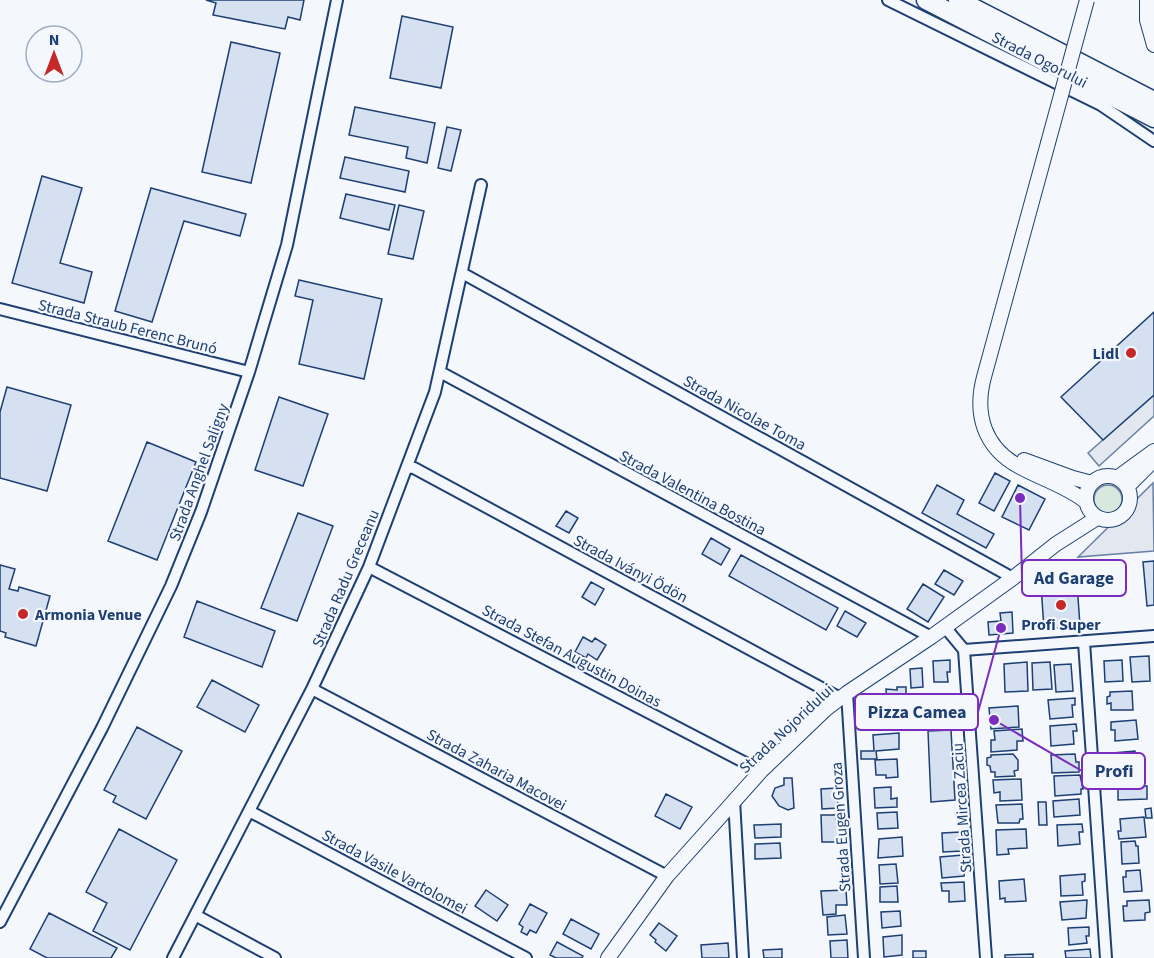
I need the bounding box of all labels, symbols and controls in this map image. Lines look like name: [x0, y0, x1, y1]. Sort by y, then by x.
north arrow: [24, 24, 84, 84]
street label: Strada Ogorului: [988, 26, 1091, 94]
text: N: [49, 29, 59, 51]
street label: Strada Straub Ferenc Brunó: [36, 294, 220, 360]
place label: Lidl: [1093, 343, 1119, 365]
marker: Lidl: [1124, 346, 1138, 360]
street label: Strada Nicolae Toma: [679, 370, 810, 456]
street label: Strada Anghel Saligny: [164, 400, 234, 544]
street label: Strada Valentina Bostina: [615, 445, 770, 541]
street label: Strada Radu Greceanu: [307, 506, 385, 651]
street label: Strada Iványi Ödön: [569, 529, 692, 608]
callout: Ad Garage: [1022, 560, 1126, 596]
text: Ad Garage: [1033, 566, 1114, 591]
marker: Profi Super: [1054, 598, 1068, 612]
street label: Strada Stefan Augustin Doinas: [478, 599, 665, 713]
place label: Armonia Venue: [34, 604, 142, 626]
marker: Armonia Venue: [16, 607, 30, 621]
place label: Profi Super: [1021, 614, 1101, 636]
street label: Strada Nojoridului: [734, 679, 839, 779]
callout: Pizza Camea: [855, 694, 978, 730]
text: Pizza Camea: [867, 700, 967, 725]
street label: Strada Zaharia Macovei: [423, 724, 570, 816]
street label: Strada Mircea Zaciu: [946, 742, 978, 874]
callout: Profi: [1082, 753, 1145, 789]
text: Profi: [1095, 759, 1133, 784]
street label: Strada Eugen Groza: [825, 761, 857, 893]
street label: Strada Vasile Vartolomei: [318, 824, 471, 920]

